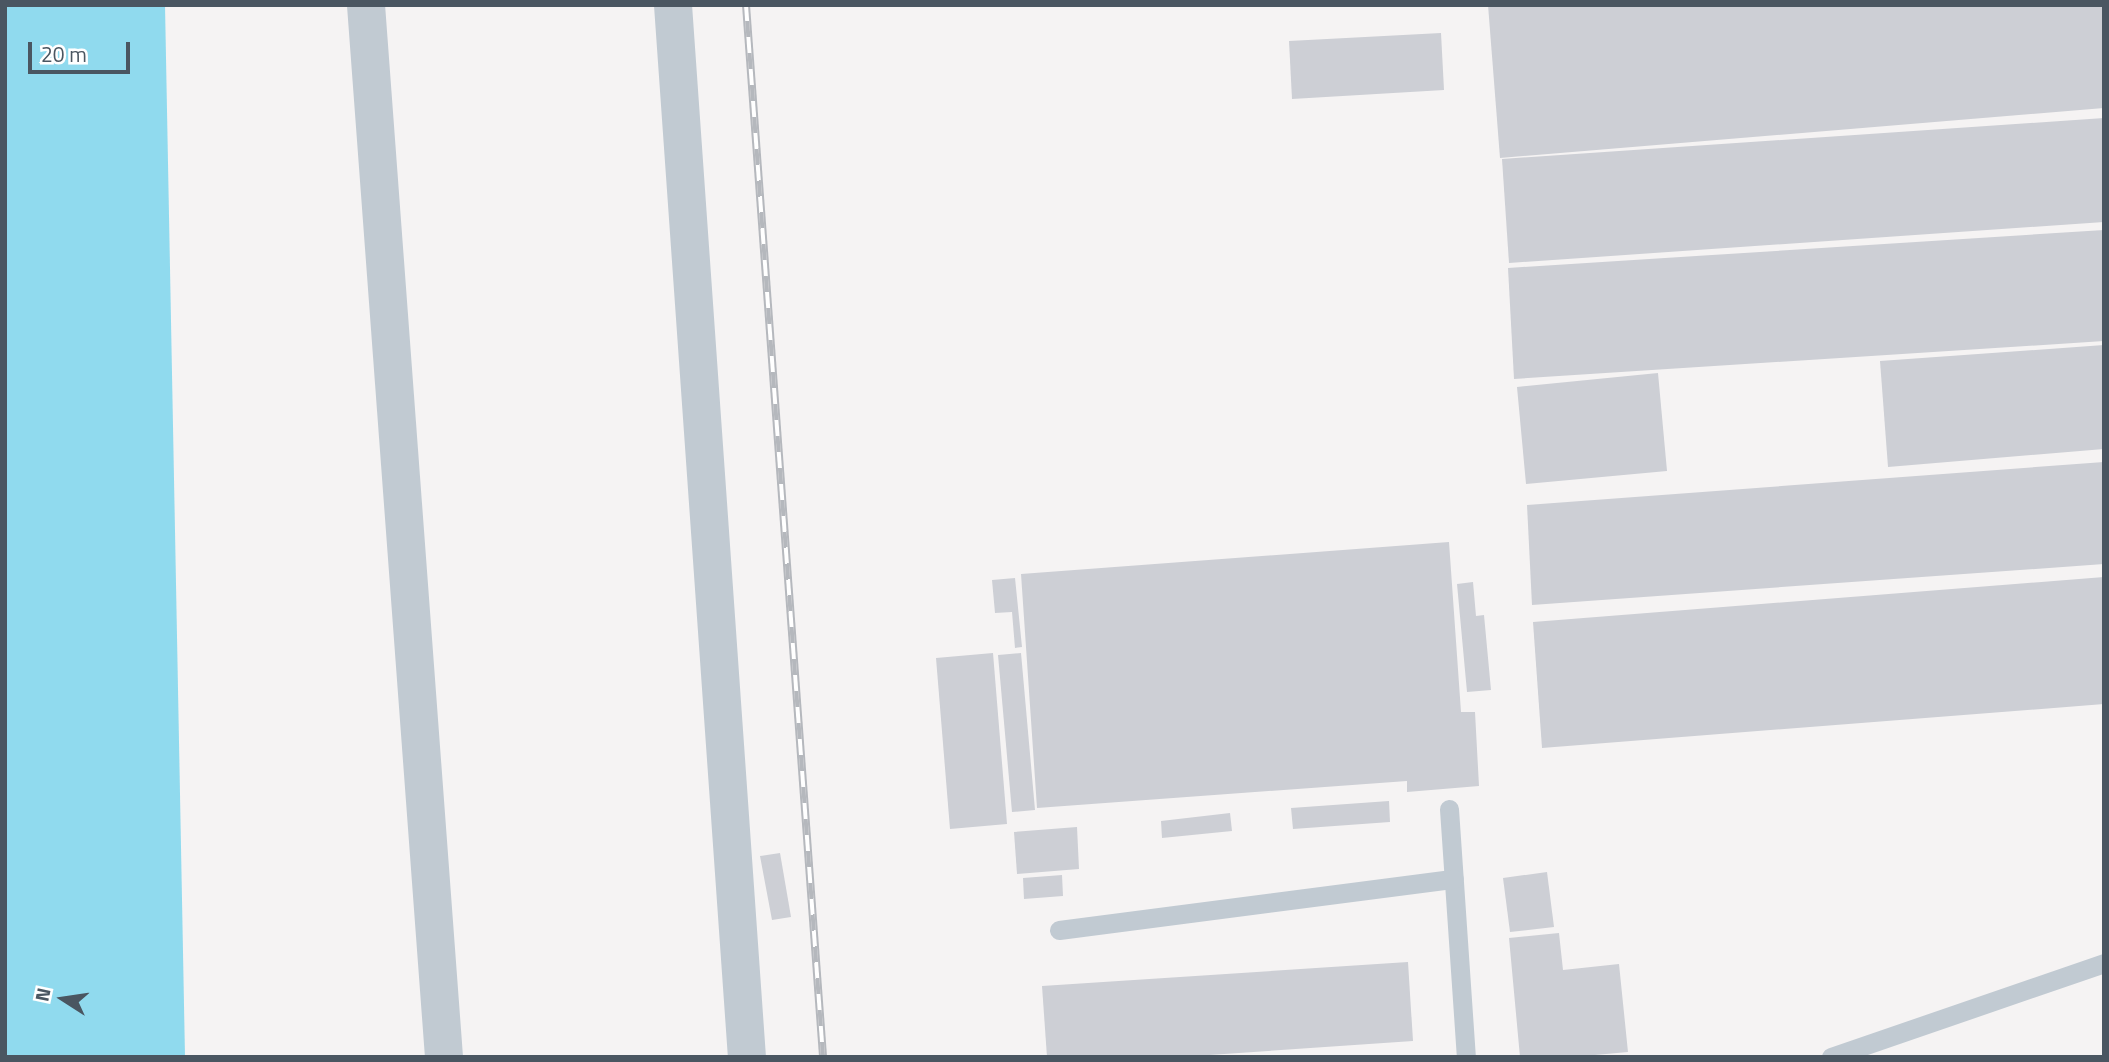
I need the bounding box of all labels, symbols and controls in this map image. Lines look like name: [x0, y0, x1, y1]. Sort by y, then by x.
scale bar: [32, 28, 133, 72]
text: 20 m: [41, 38, 87, 70]
north arrow: [28, 964, 98, 1034]
text: N: [26, 985, 58, 1004]

